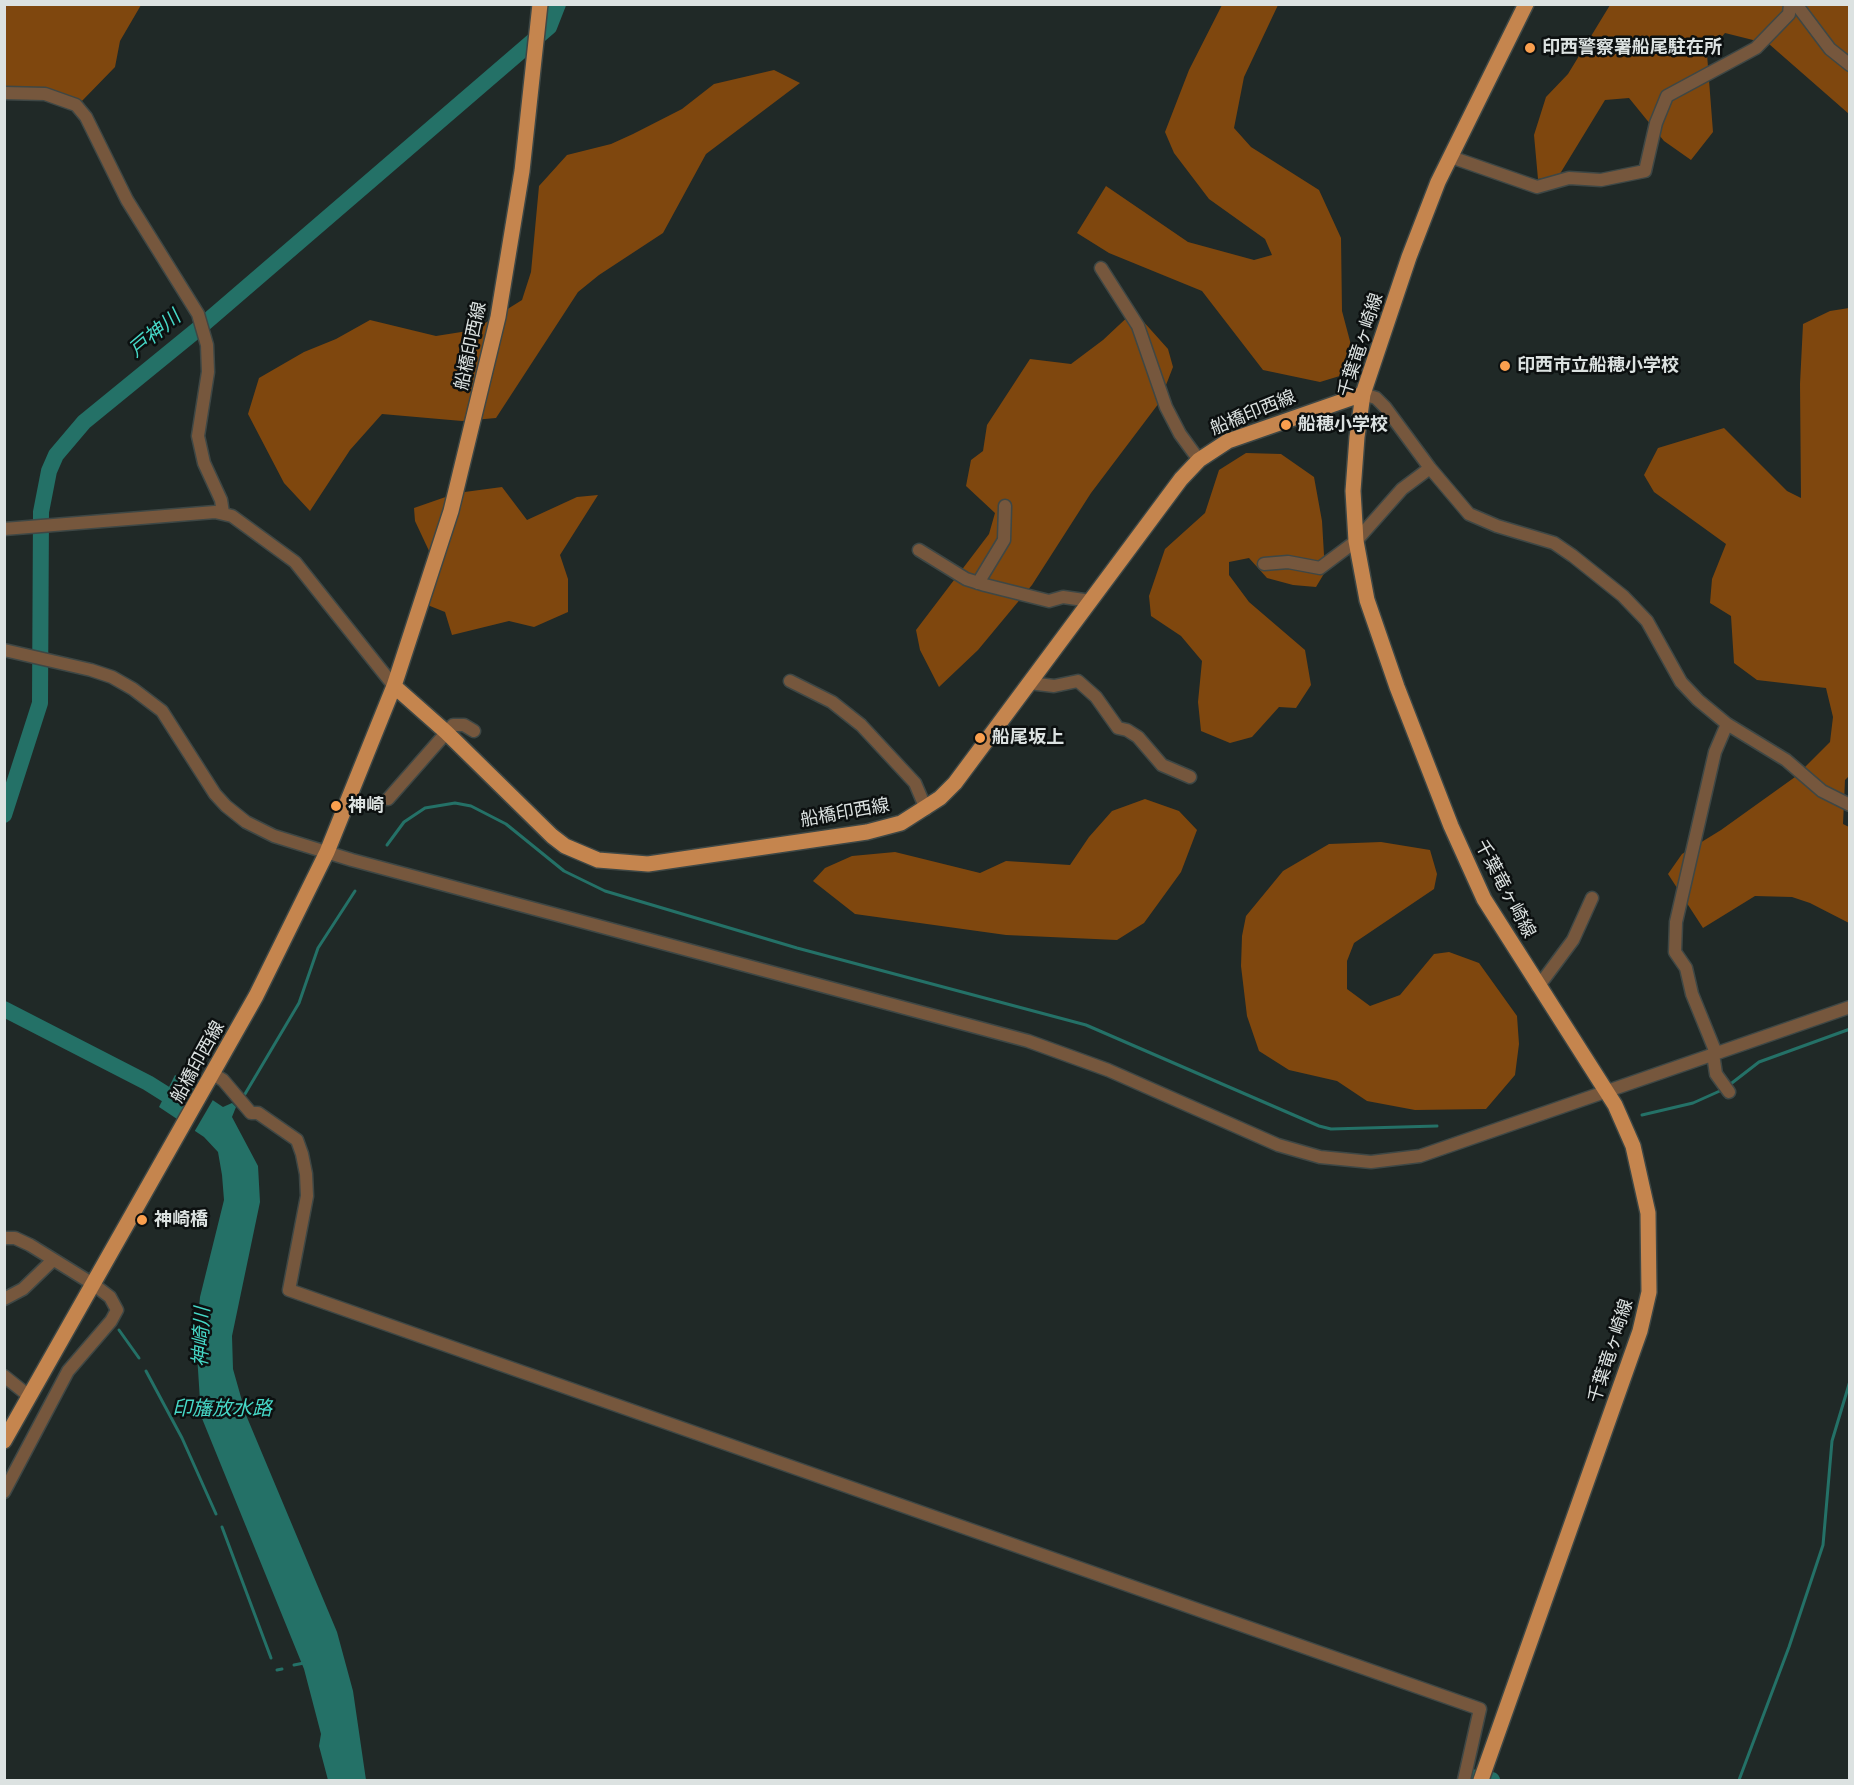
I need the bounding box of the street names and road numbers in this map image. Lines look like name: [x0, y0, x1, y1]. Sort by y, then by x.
street label: 千葉竜ヶ崎線: [1334, 290, 1388, 400]
street label: 船橋印西線: [451, 300, 491, 392]
street label: 船橋印西線: [1207, 386, 1299, 440]
street label: 船橋印西線: [799, 795, 891, 831]
street label: 千葉竜ヶ崎線: [1470, 836, 1540, 942]
street label: 船橋印西線: [167, 1017, 229, 1107]
street label: 千葉竜ヶ崎線: [1584, 1296, 1638, 1406]

